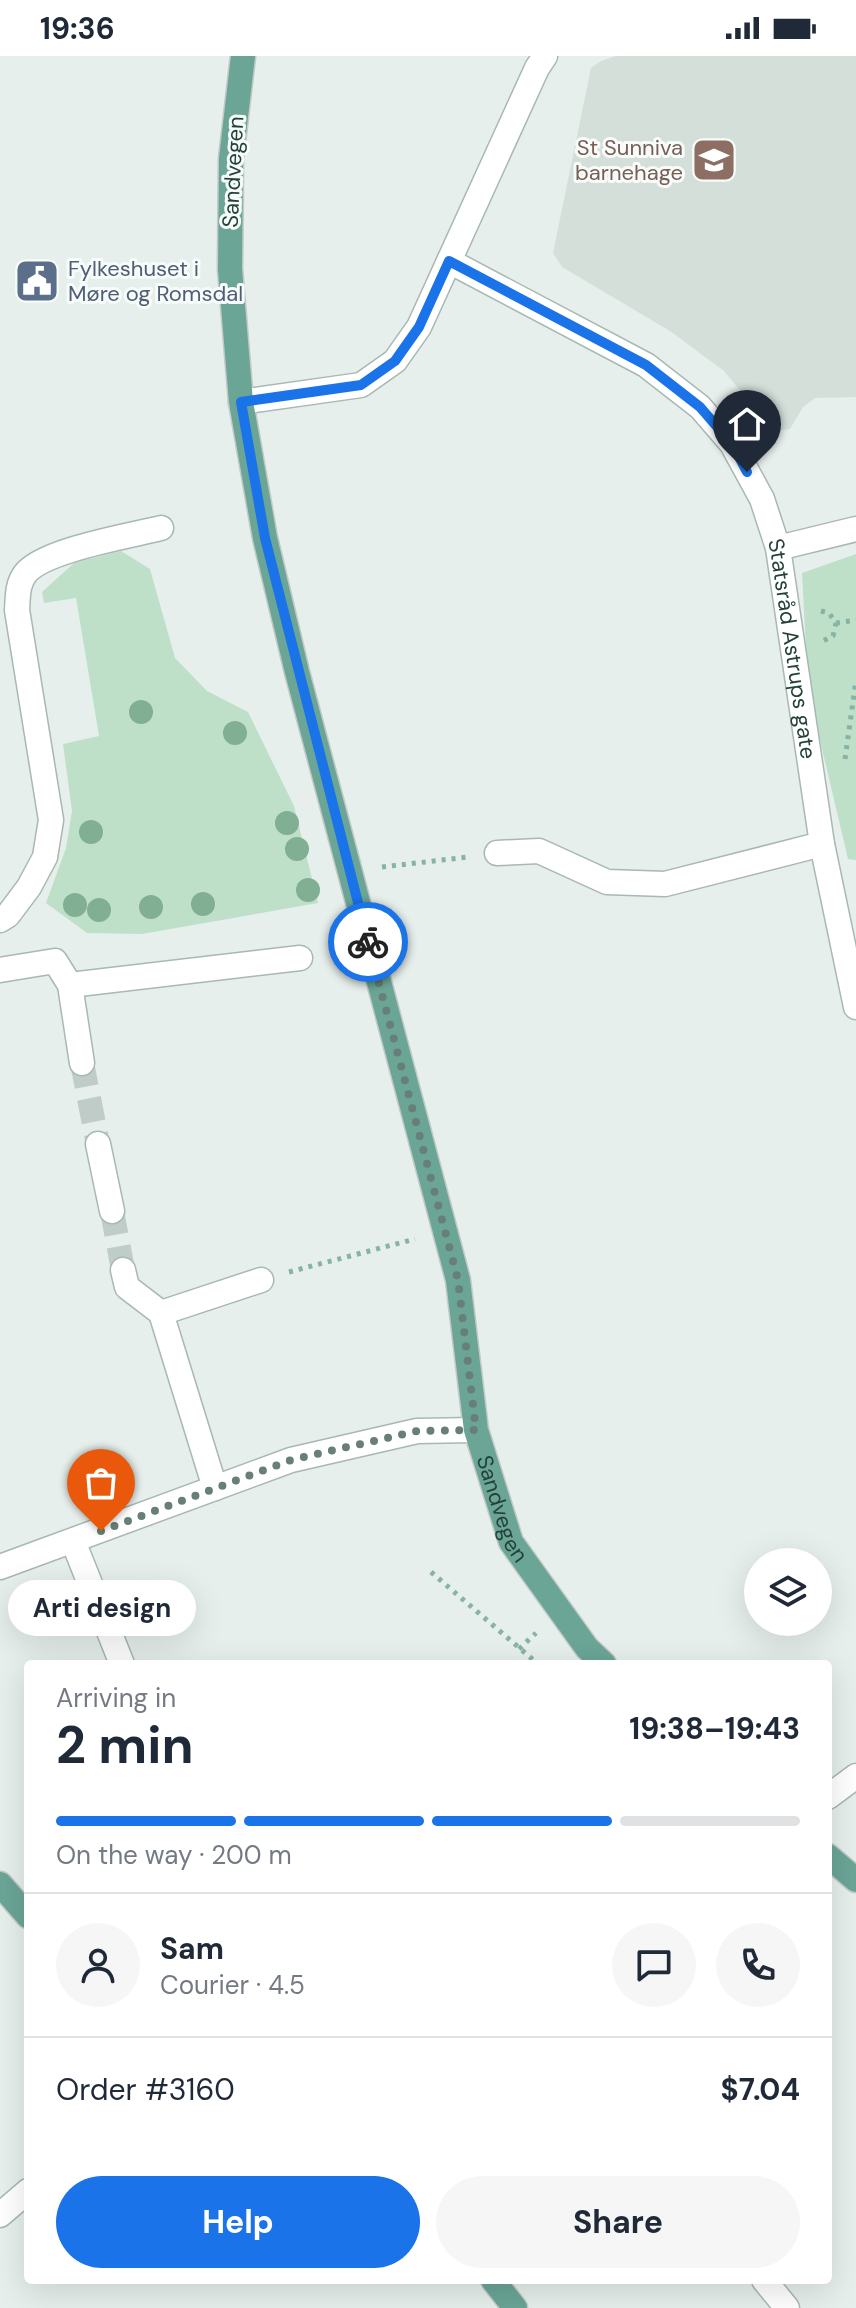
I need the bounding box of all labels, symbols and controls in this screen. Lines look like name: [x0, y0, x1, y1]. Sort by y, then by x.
text: 19:36: [40, 9, 115, 48]
street label: Sandvegen: [216, 116, 250, 228]
place label: St Sunniva barnehage: [575, 133, 683, 187]
school or university icon: St Sunniva barnehage: [690, 136, 738, 184]
place label: Fylkeshuset i Møre og Romsdal: [68, 254, 243, 308]
public building icon: Fylkeshuset i Møre og Romsdal: [13, 257, 61, 305]
pin: [713, 390, 781, 472]
icon: home: [725, 402, 769, 446]
street label: Statsråd Astrups gate: [761, 534, 824, 761]
courier: [328, 902, 408, 982]
icon: bike: [346, 920, 390, 964]
pin: [67, 1449, 135, 1531]
street label: Sandvegen: [470, 1452, 535, 1568]
icon: bag: [79, 1461, 123, 1505]
map controls: [744, 1548, 832, 1636]
button: layers: [744, 1548, 832, 1636]
callout: Arti design: [7, 1579, 195, 1635]
text: Arti design: [33, 1591, 171, 1625]
text: Arriving in: [56, 1681, 176, 1715]
text: 19:38–19:43: [629, 1709, 800, 1748]
text: 2 min: [56, 1711, 194, 1779]
text: On the way · 200 m: [56, 1838, 292, 1872]
button: person: [56, 1923, 140, 2007]
button: chat: [612, 1923, 696, 2007]
button: phone: [716, 1923, 800, 2007]
text: Sam: [160, 1929, 224, 1968]
text: Courier · 4.5: [160, 1968, 305, 2002]
text: Order #3160: [56, 2070, 235, 2109]
text: $7.04: [721, 2070, 800, 2109]
button: Help: [56, 2176, 420, 2268]
button: Share: [436, 2176, 800, 2268]

